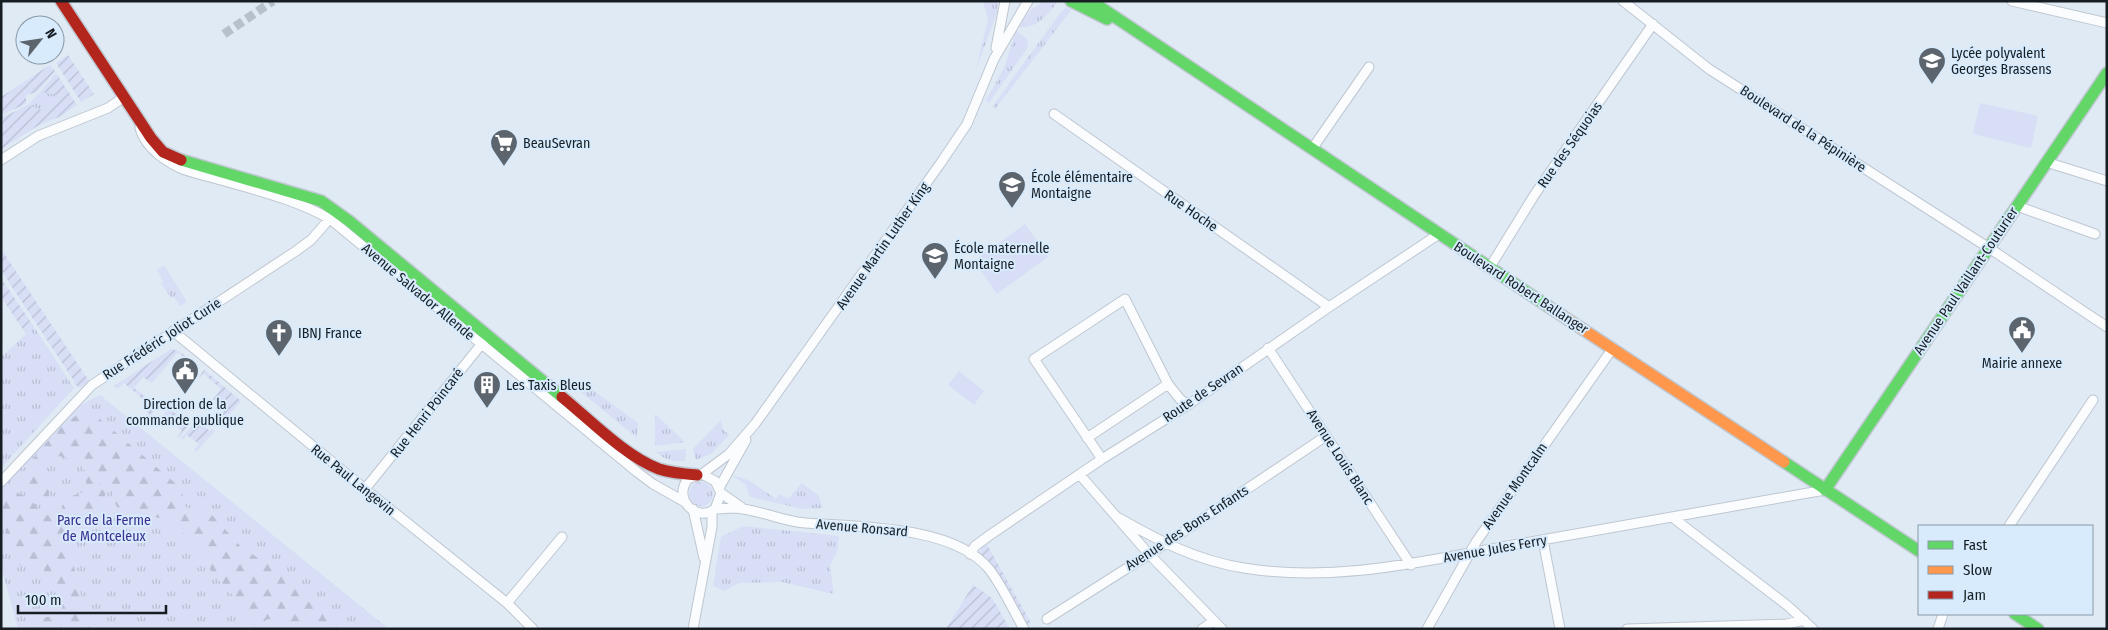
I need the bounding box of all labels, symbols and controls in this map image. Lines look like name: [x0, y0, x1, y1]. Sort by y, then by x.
north arrow: [15, 15, 65, 65]
text: N: [41, 26, 60, 42]
place label: Lycée polyvalent Georges Brassens: [1951, 45, 2052, 78]
school or university icon: Lycée polyvalent Georges Brassens: [1917, 46, 1947, 85]
street label: Boulevard de la Pépinière: [1737, 82, 1869, 176]
street label: Rue des Séquoias: [1534, 99, 1606, 191]
supermarket icon: BeauSevran: [489, 128, 519, 167]
place label: BeauSevran: [523, 135, 590, 152]
place label: École élémentaire Montaigne: [1031, 168, 1133, 202]
school or university icon: École élémentaire Montaigne: [997, 170, 1027, 209]
street label: Avenue Martin Luther King: [833, 179, 934, 313]
street label: Rue Hoche: [1161, 186, 1221, 236]
street label: Avenue Paul Vaillant-Couturier: [1910, 204, 2022, 358]
street label: Boulevard Robert Ballanger: [1451, 238, 1592, 338]
place label: École maternelle Montaigne: [954, 239, 1050, 273]
street label: Avenue Salvador Allende: [358, 240, 478, 344]
school or university icon: École maternelle Montaigne: [920, 241, 950, 280]
street label: Rue Frédéric Joliot Curie: [100, 294, 224, 384]
public building icon: Mairie annexe: [2007, 315, 2037, 354]
church icon: IBNJ France: [264, 318, 294, 357]
place label: IBNJ France: [298, 325, 362, 342]
place label: Mairie annexe: [1982, 355, 2062, 372]
public building icon: Direction de la commande publique: [170, 356, 200, 395]
street label: Route de Sevran: [1160, 360, 1246, 426]
street label: Rue Henri Poincaré: [387, 365, 467, 461]
building icon: Les Taxis Bleus: [472, 370, 502, 409]
place label: Les Taxis Bleus: [506, 377, 591, 394]
place label: Direction de la commande publique: [126, 396, 244, 429]
street label: Avenue Louis Blanc: [1303, 406, 1377, 508]
street label: Avenue Montcalm: [1479, 440, 1551, 532]
street label: Rue Paul Langevin: [307, 441, 399, 519]
street label: Avenue des Bons Enfants: [1122, 482, 1252, 574]
park label: Parc de la Ferme de Montceleux: [57, 512, 151, 545]
street label: Avenue Ronsard: [815, 516, 909, 540]
legend: [1918, 525, 2093, 615]
street label: Avenue Jules Ferry: [1442, 531, 1549, 566]
text: Fast: [1963, 536, 1987, 554]
text: Slow: [1963, 561, 1992, 579]
scale bar: [18, 582, 165, 614]
text: Jam: [1963, 586, 1986, 604]
text: 100 m: [25, 591, 62, 609]

